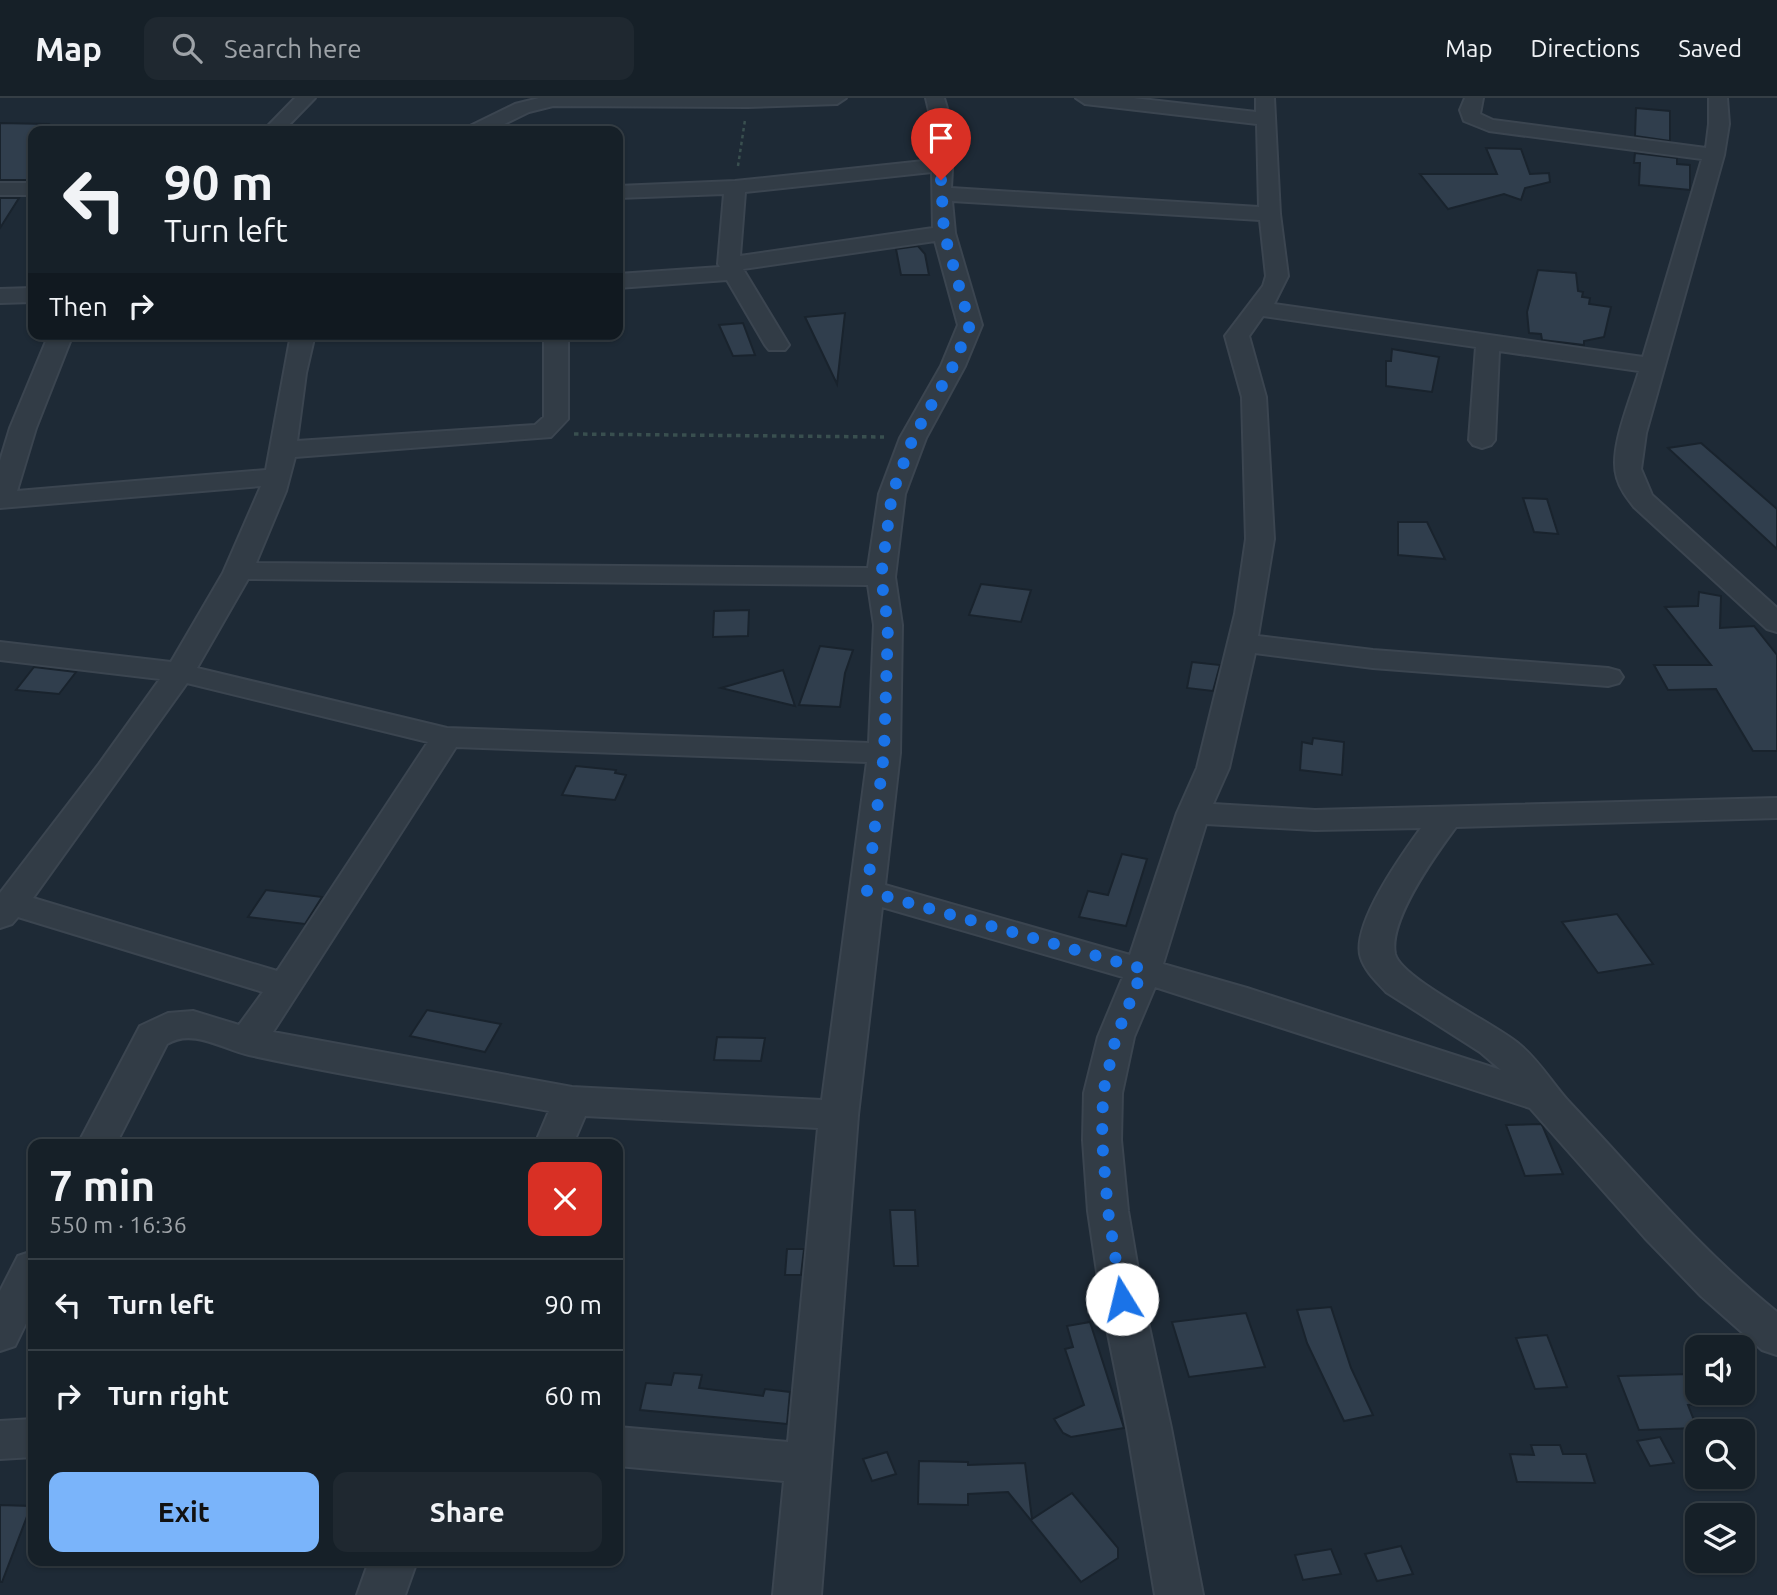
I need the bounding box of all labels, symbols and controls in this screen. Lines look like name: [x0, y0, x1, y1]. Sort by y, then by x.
search box: [144, 17, 634, 80]
icon: search: [168, 29, 206, 67]
text: Map: [35, 30, 102, 67]
text: Search here: [224, 34, 362, 63]
text: Map: [1445, 35, 1492, 62]
text: Directions: [1530, 35, 1640, 62]
text: Saved: [1678, 35, 1742, 62]
pin: [911, 108, 971, 180]
icon: arrive: [922, 119, 960, 157]
icon: left: [49, 154, 140, 245]
text: 90 m: [164, 154, 273, 209]
text: Turn left: [164, 212, 288, 248]
icon: right: [122, 287, 160, 325]
text: Then: [49, 292, 108, 321]
text: 7 min: [49, 1162, 155, 1209]
button: close: [528, 1162, 602, 1236]
text: 550 m · 16:36: [49, 1212, 187, 1237]
position arrow: [1085, 1262, 1159, 1336]
icon: left: [49, 1286, 87, 1324]
text: Turn left: [108, 1290, 214, 1319]
text: 90 m: [544, 1290, 602, 1319]
map controls: [1685, 1335, 1755, 1573]
button: sound: [1685, 1335, 1755, 1405]
icon: right: [49, 1377, 87, 1415]
text: Turn right: [108, 1381, 229, 1410]
text: 60 m: [544, 1381, 602, 1410]
button: search: [1685, 1419, 1755, 1489]
button: Exit: [49, 1472, 319, 1552]
button: Share: [333, 1472, 602, 1552]
button: layers: [1685, 1503, 1755, 1573]

